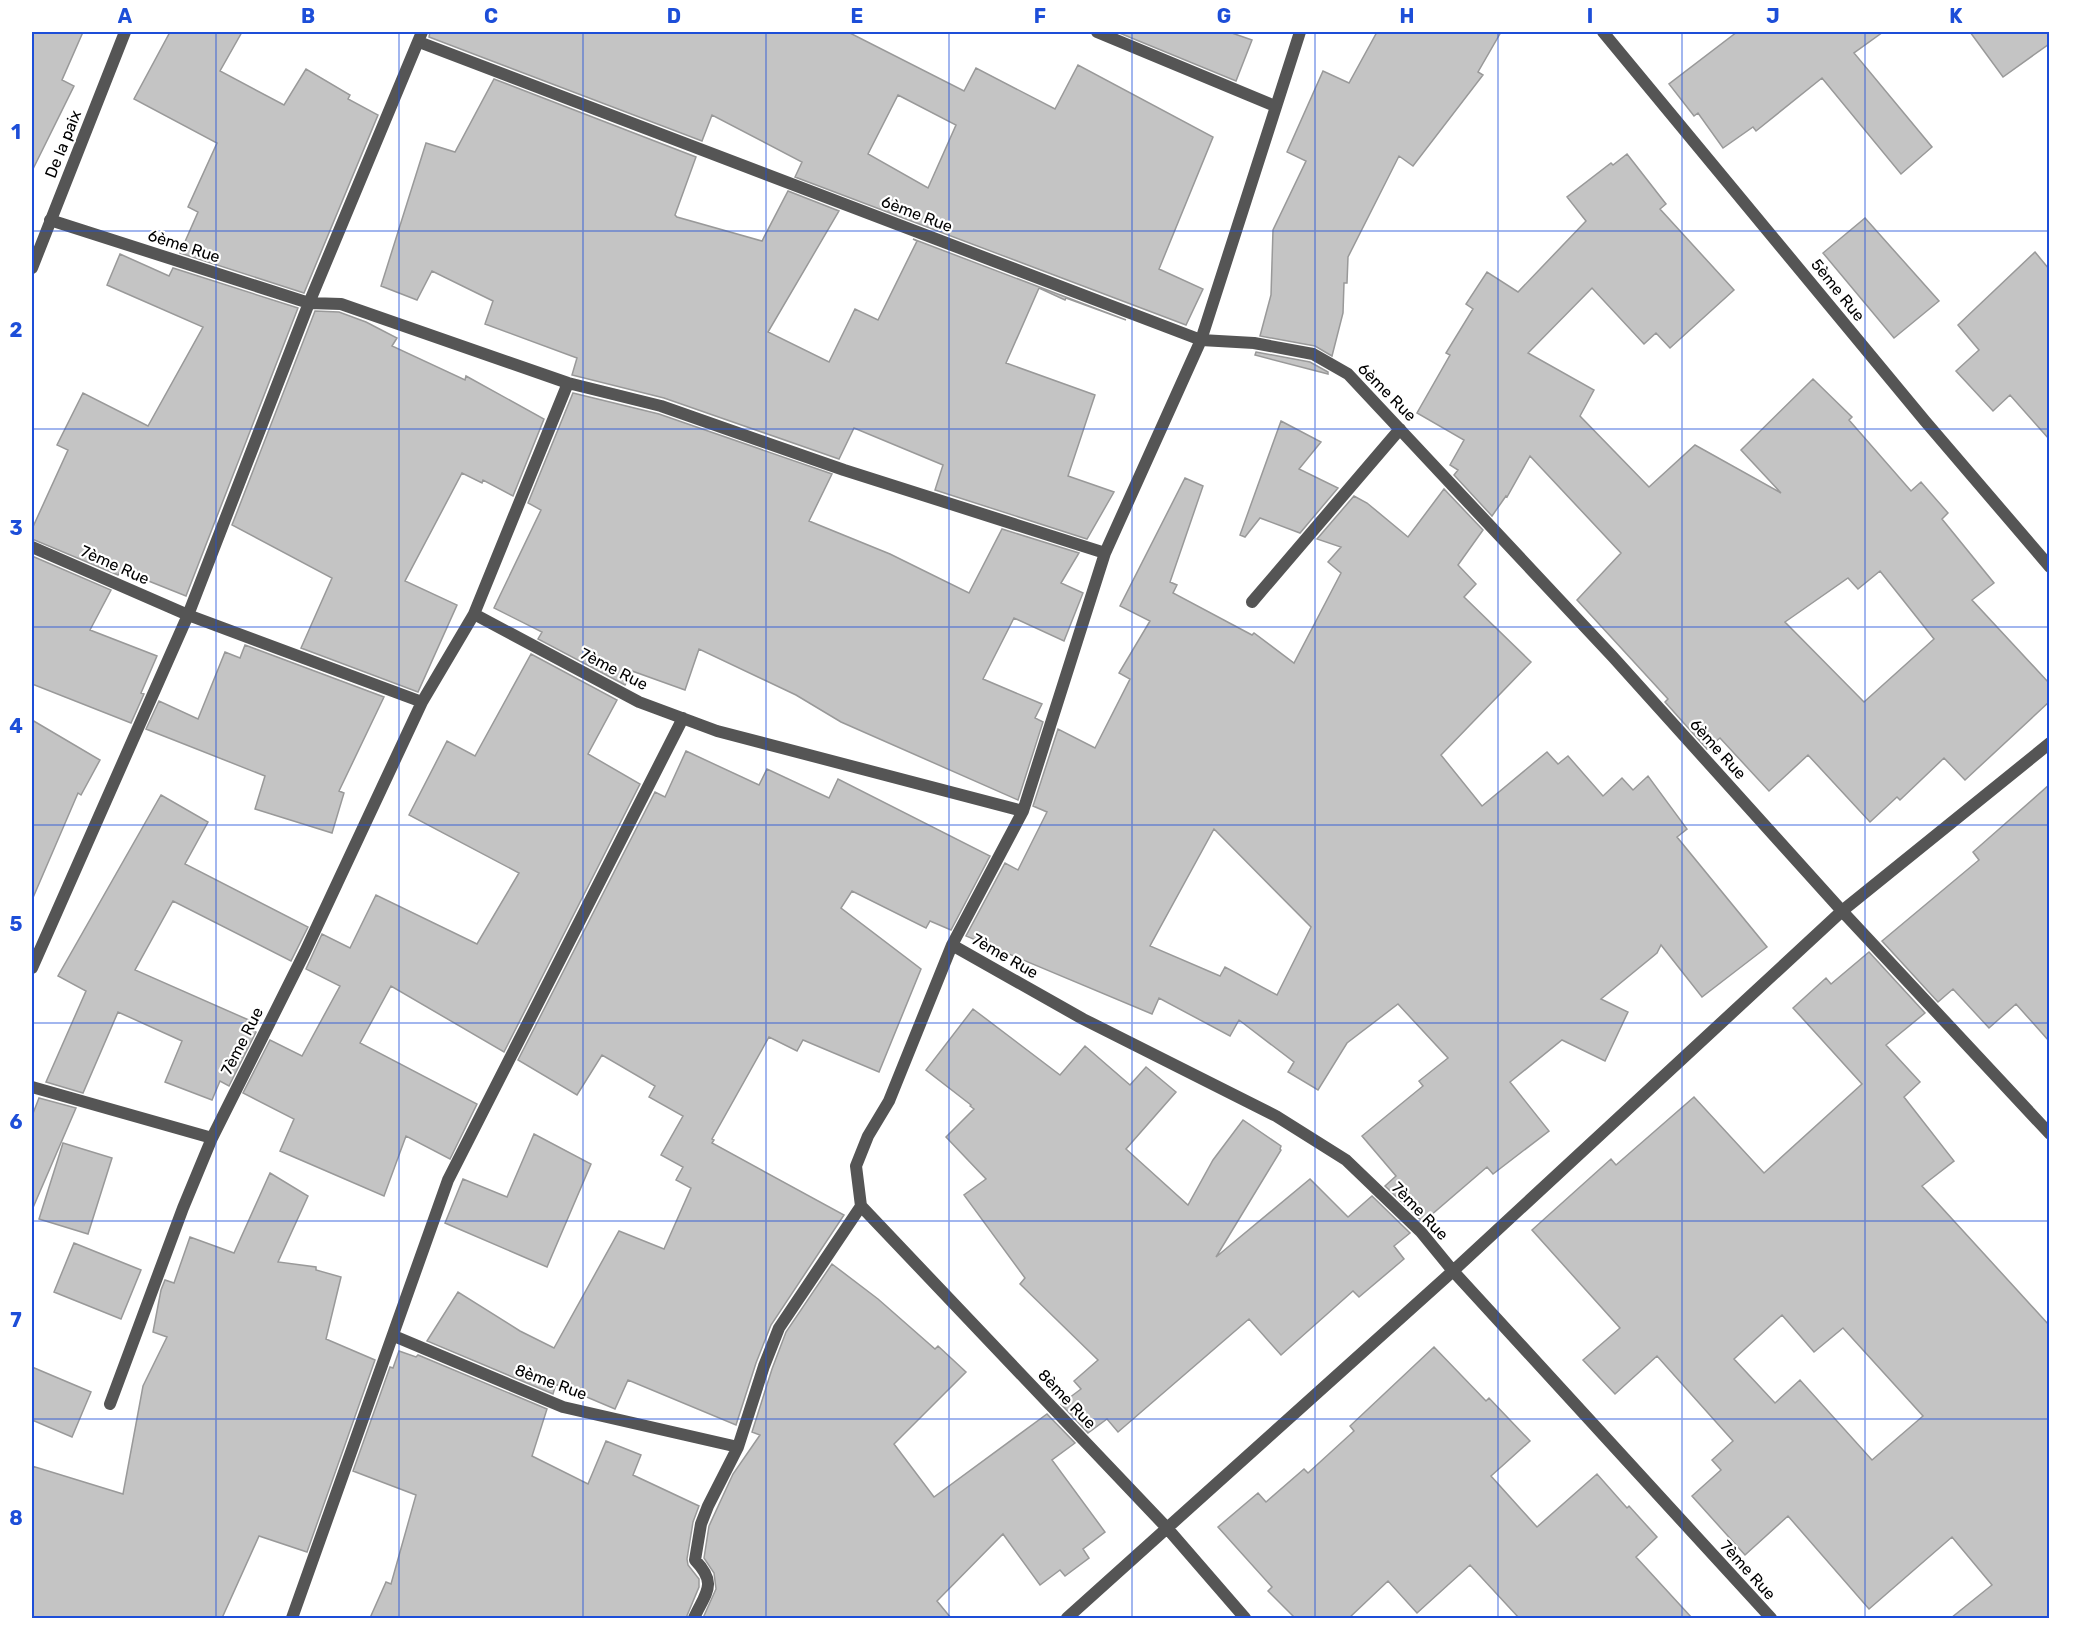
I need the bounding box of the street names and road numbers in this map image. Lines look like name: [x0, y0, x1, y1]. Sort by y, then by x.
street label: De la paix: [41, 107, 85, 181]
street label: 6ème Rue: [879, 192, 955, 236]
street label: 6ème Rue: [145, 225, 223, 267]
street label: 5ème Rue: [1807, 255, 1869, 325]
street label: 6ème Rue: [1354, 359, 1420, 425]
street label: 7ème Rue: [78, 541, 152, 589]
street label: 7ème Rue: [577, 644, 651, 694]
street label: 6ème Rue: [1686, 715, 1750, 783]
street label: 7ème Rue: [968, 929, 1042, 983]
street label: 7ème Rue: [217, 1004, 267, 1078]
street label: 7ème Rue: [1388, 1178, 1452, 1244]
street label: 8ème Rue: [512, 1360, 590, 1404]
street label: 8ème Rue: [1034, 1365, 1100, 1433]
street label: 7ème Rue: [1716, 1536, 1780, 1604]

